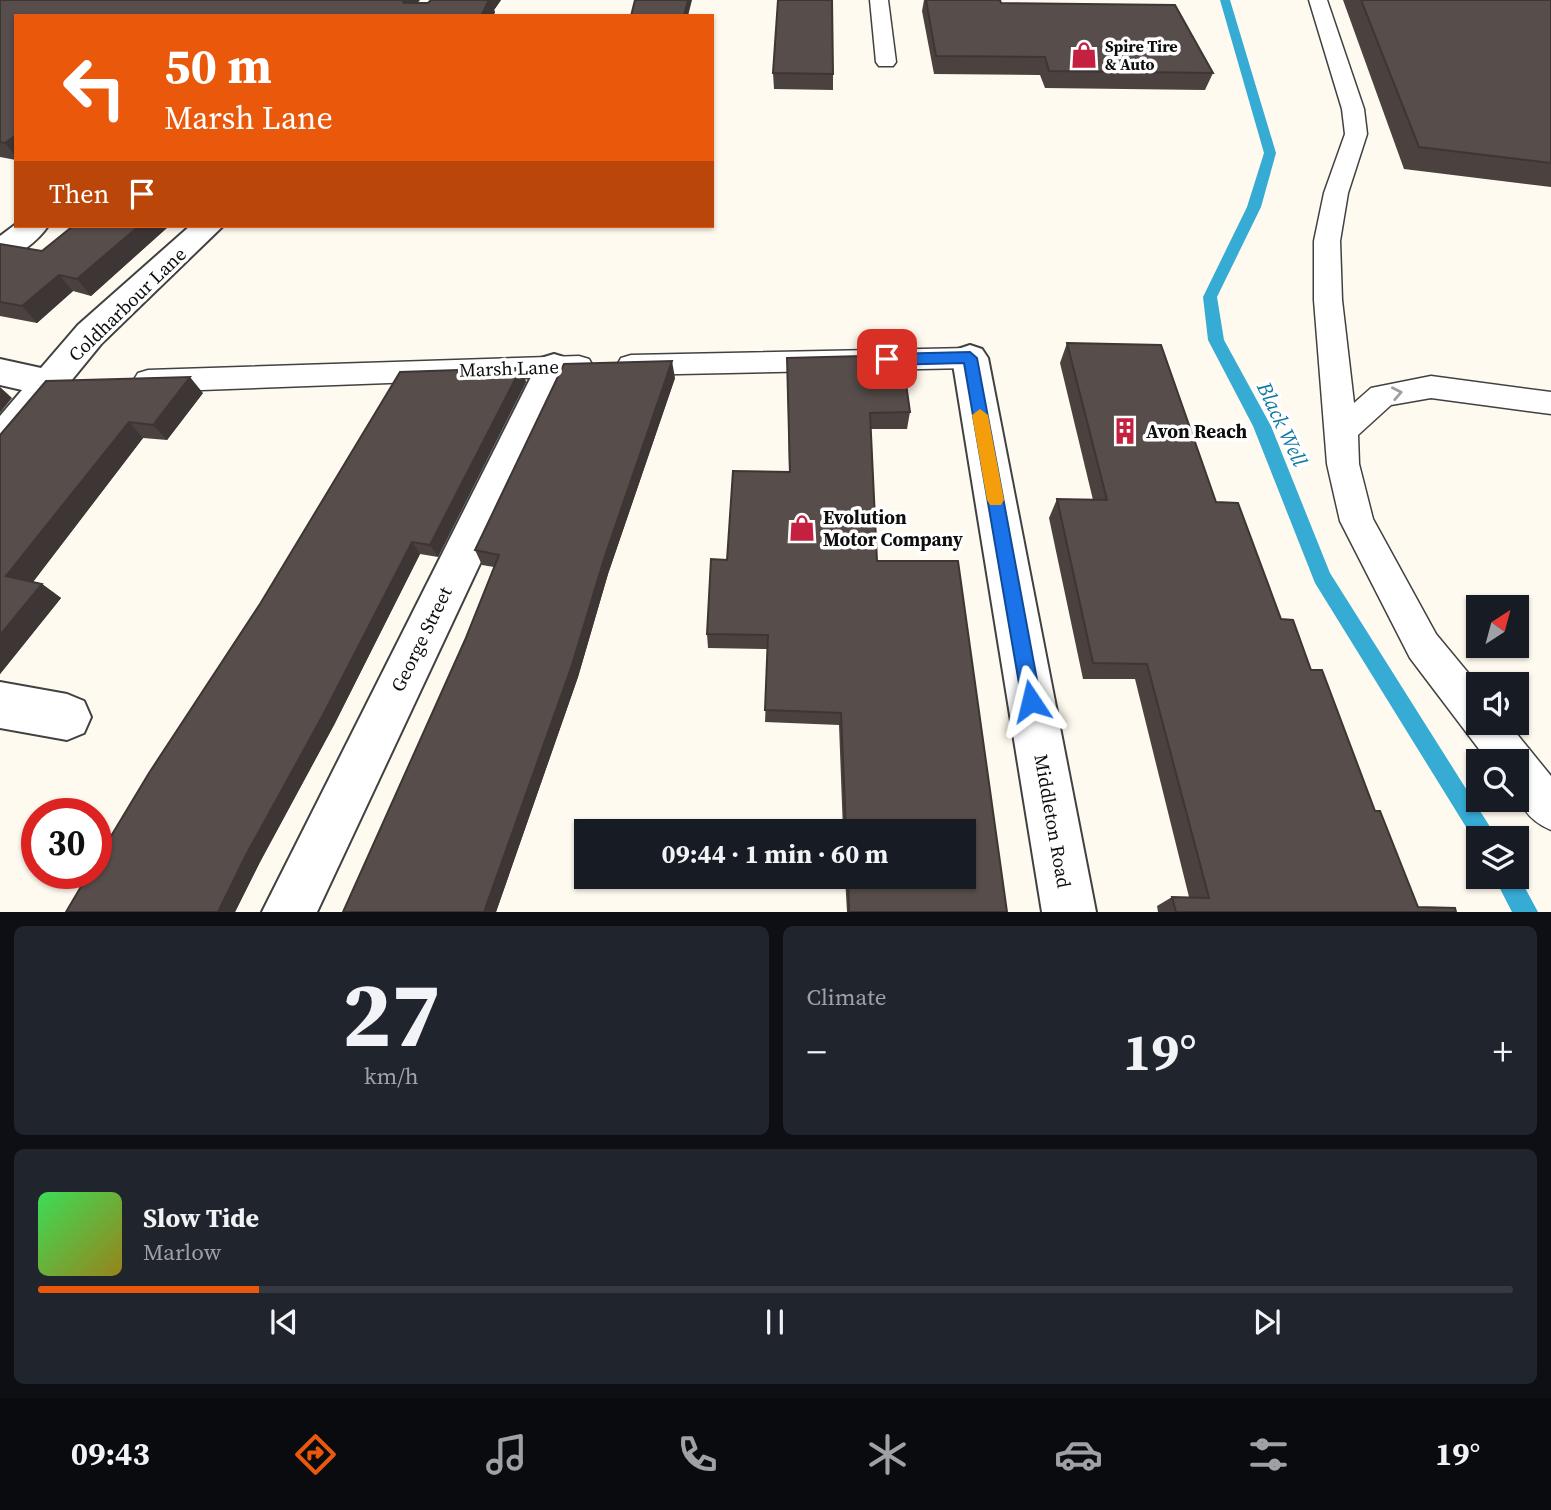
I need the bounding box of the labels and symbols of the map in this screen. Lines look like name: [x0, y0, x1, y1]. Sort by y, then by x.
place label: Spire Tire & Auto: [1105, 35, 1178, 75]
shop icon: Spire Tire & Auto: [1069, 40, 1099, 70]
street label: Coldharbour Lane: [62, 241, 192, 367]
pin: [857, 329, 917, 389]
street label: Marsh Lane: [458, 353, 560, 383]
water label: Black Well: [1250, 376, 1315, 471]
one-way arrow: [1391, 387, 1403, 402]
building icon: Avon Reach: [1110, 416, 1140, 446]
place label: Avon Reach: [1146, 418, 1248, 444]
place label: Evolution Motor Company: [823, 504, 964, 552]
shop icon: Evolution Motor Company: [787, 513, 817, 543]
street label: George Street: [384, 581, 458, 696]
north arrow: [1466, 595, 1530, 658]
position arrow: [994, 664, 1068, 738]
street label: Middleton Road: [1028, 752, 1078, 890]
speed limit sign: 30: [21, 798, 112, 889]

